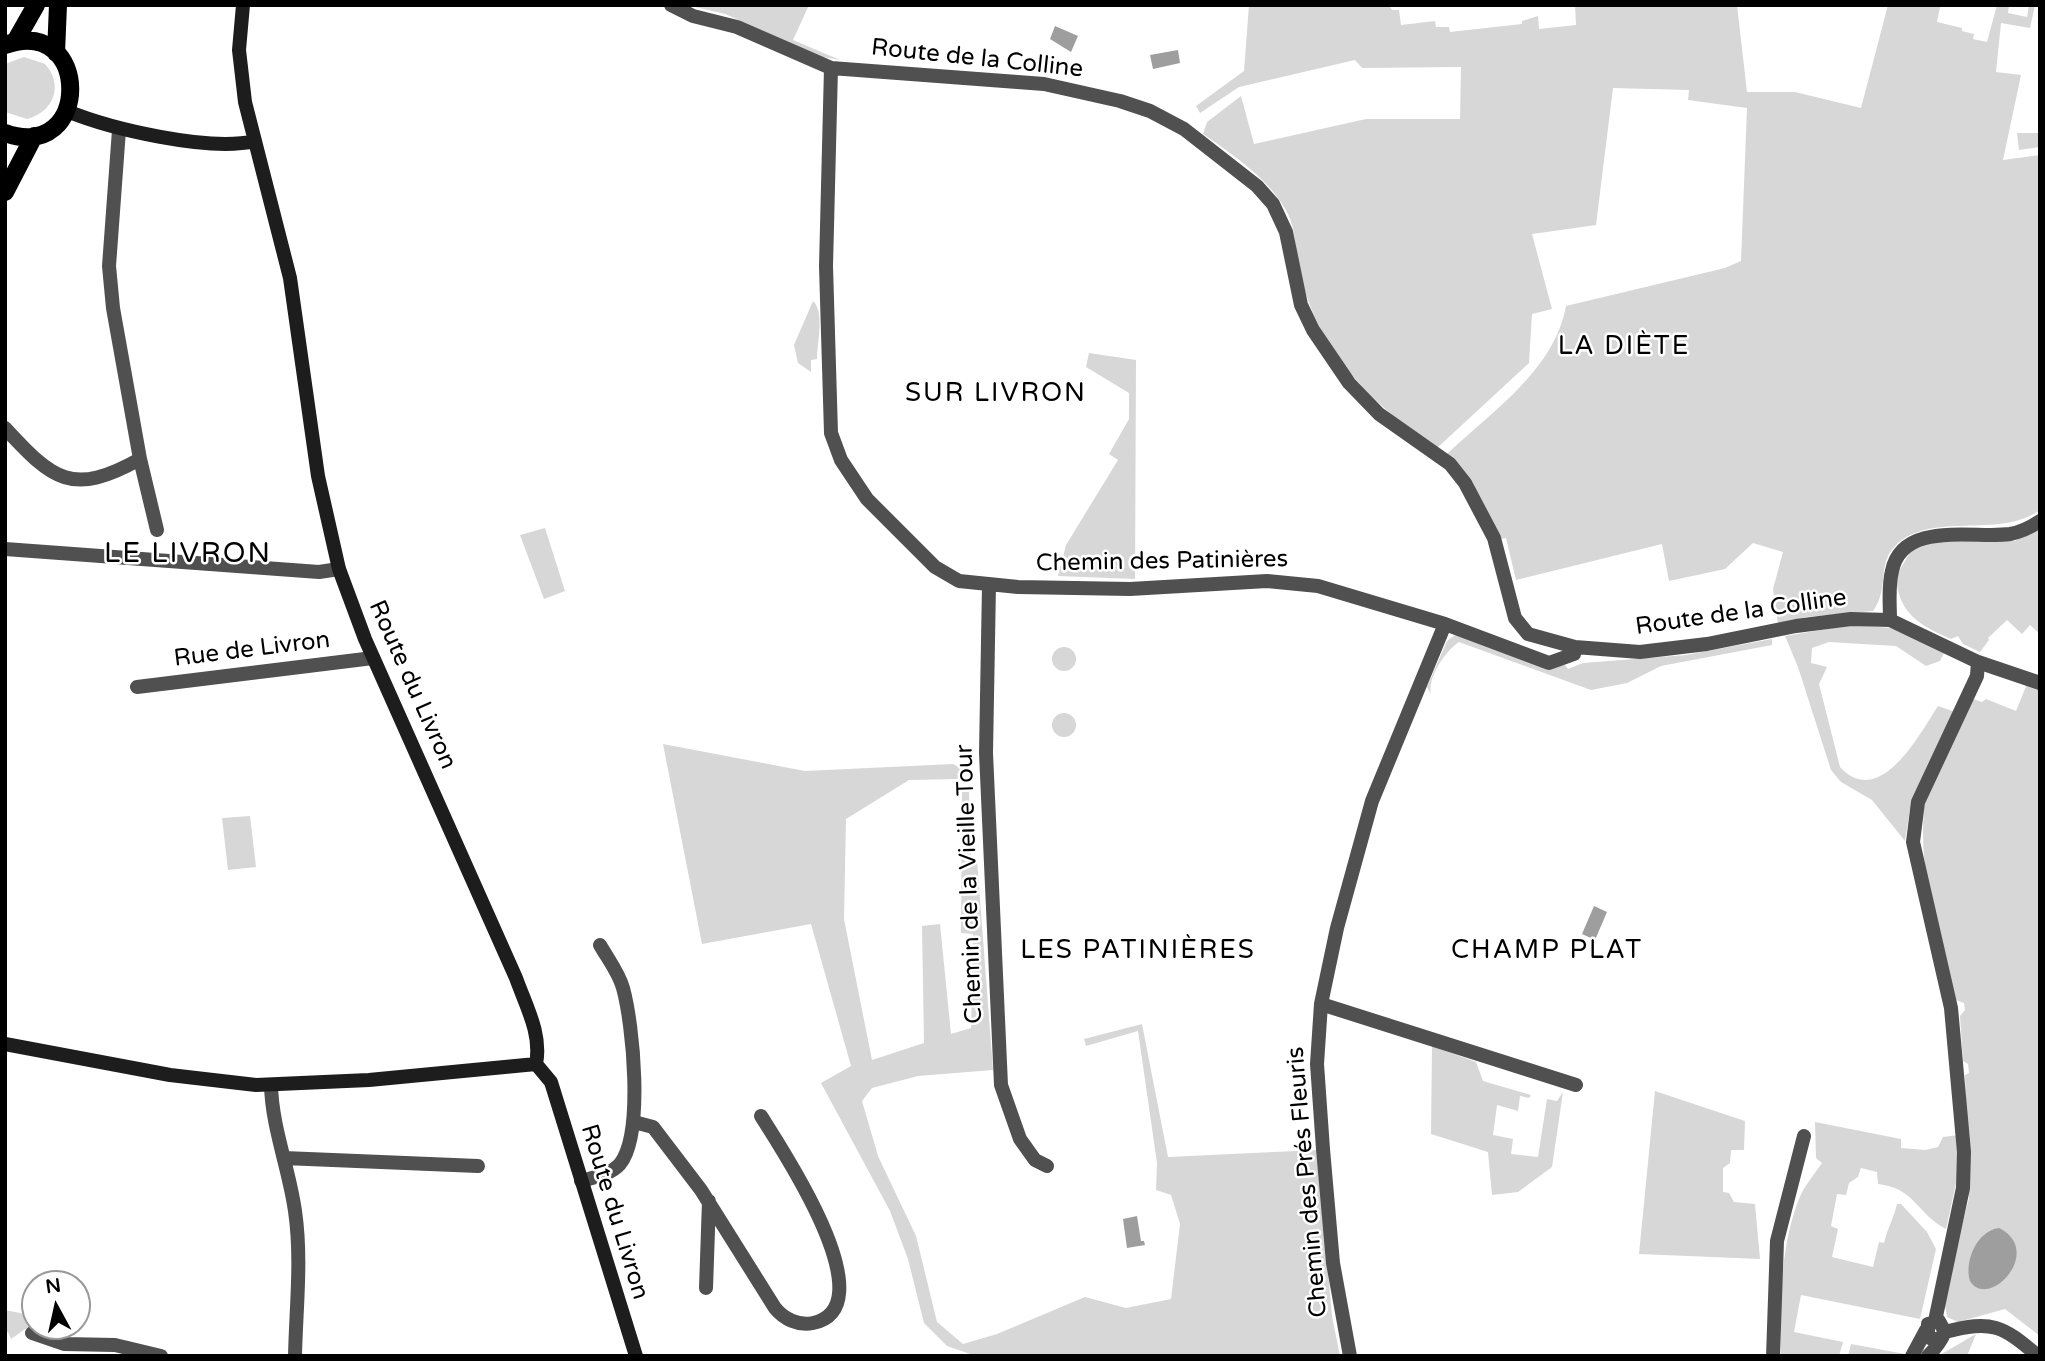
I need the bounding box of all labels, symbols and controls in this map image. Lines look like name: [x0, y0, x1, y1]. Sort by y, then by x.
street label: Route de la Colline: [870, 34, 1084, 84]
district label: LA DIÈTE: [1559, 331, 1689, 363]
district label: SUR LIVRON: [906, 378, 1086, 410]
district label: LE LIVRON: [105, 538, 271, 572]
street label: Chemin des Patinières: [1036, 545, 1288, 579]
street label: Route de la Colline: [1634, 584, 1848, 642]
street label: Route du Livron: [362, 596, 462, 774]
street label: Rue de Livron: [172, 626, 332, 674]
street label: Chemin de la Vieille Tour: [951, 744, 989, 1024]
district label: LES PATINIÈRES: [1022, 935, 1254, 967]
district label: CHAMP PLAT: [1452, 935, 1642, 967]
street label: Chemin des Prés Fleuris: [1282, 1045, 1334, 1319]
street label: Route du Livron: [574, 1121, 654, 1303]
north arrow: [21, 1270, 91, 1340]
text: N: [44, 1274, 62, 1298]

